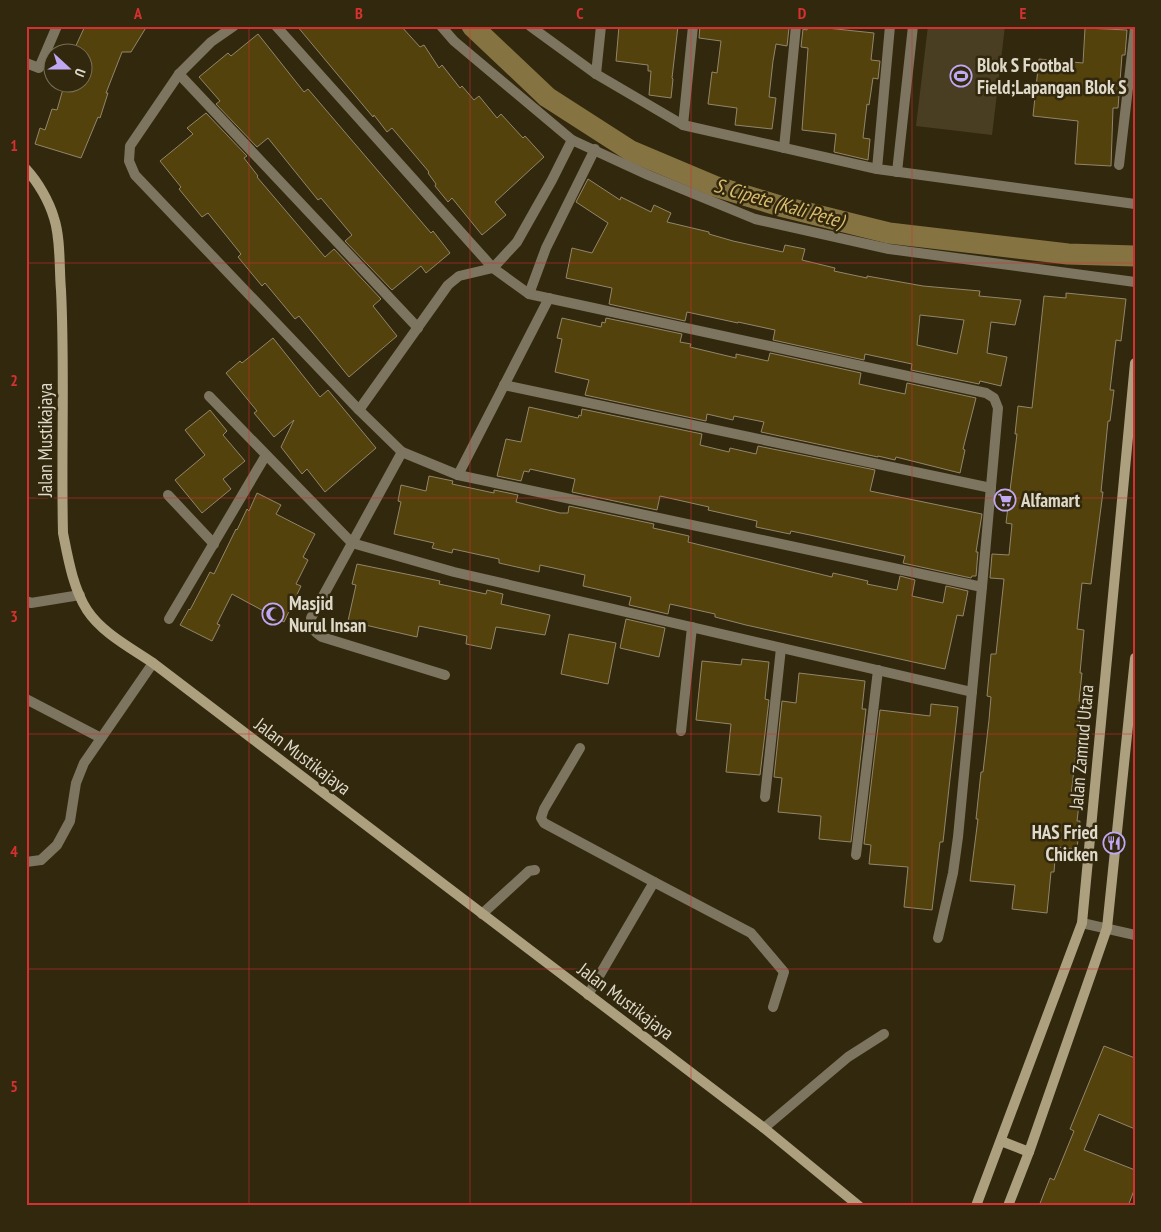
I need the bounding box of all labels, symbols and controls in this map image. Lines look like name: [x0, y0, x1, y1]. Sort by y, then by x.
text: A: [133, 3, 143, 23]
text: B: [355, 3, 363, 23]
text: C: [576, 3, 584, 23]
text: D: [798, 3, 807, 23]
text: E: [1020, 3, 1027, 23]
north arrow: [42, 42, 92, 92]
place label: Blok S Footbal Field;Lapangan Blok S: [977, 53, 1127, 99]
sports icon: Blok S Footbal Field;Lapangan Blok S: [949, 64, 973, 88]
text: U: [70, 66, 90, 79]
text: 1: [10, 135, 18, 155]
water label: S. Cipete (Kali Pete): [711, 172, 849, 235]
text: 2: [10, 370, 18, 390]
street label: Jalan Mustikajaya: [33, 383, 57, 498]
supermarket icon: Alfamart: [993, 488, 1017, 512]
place label: Alfamart: [1020, 488, 1081, 512]
place label: Masjid Nurul Insan: [289, 591, 366, 637]
mosque icon: Masjid Nurul Insan: [261, 602, 285, 626]
text: 3: [10, 606, 18, 626]
street label: Jalan Zamrud Utara: [1063, 683, 1098, 812]
street label: Jalan Mustikajaya: [249, 711, 356, 800]
place label: HAS Fried Chicken: [1032, 820, 1098, 866]
restaurant icon: HAS Fried Chicken: [1102, 831, 1126, 855]
text: 4: [10, 841, 18, 861]
street label: Jalan Mustikajaya: [572, 956, 679, 1045]
text: 5: [10, 1076, 18, 1096]

